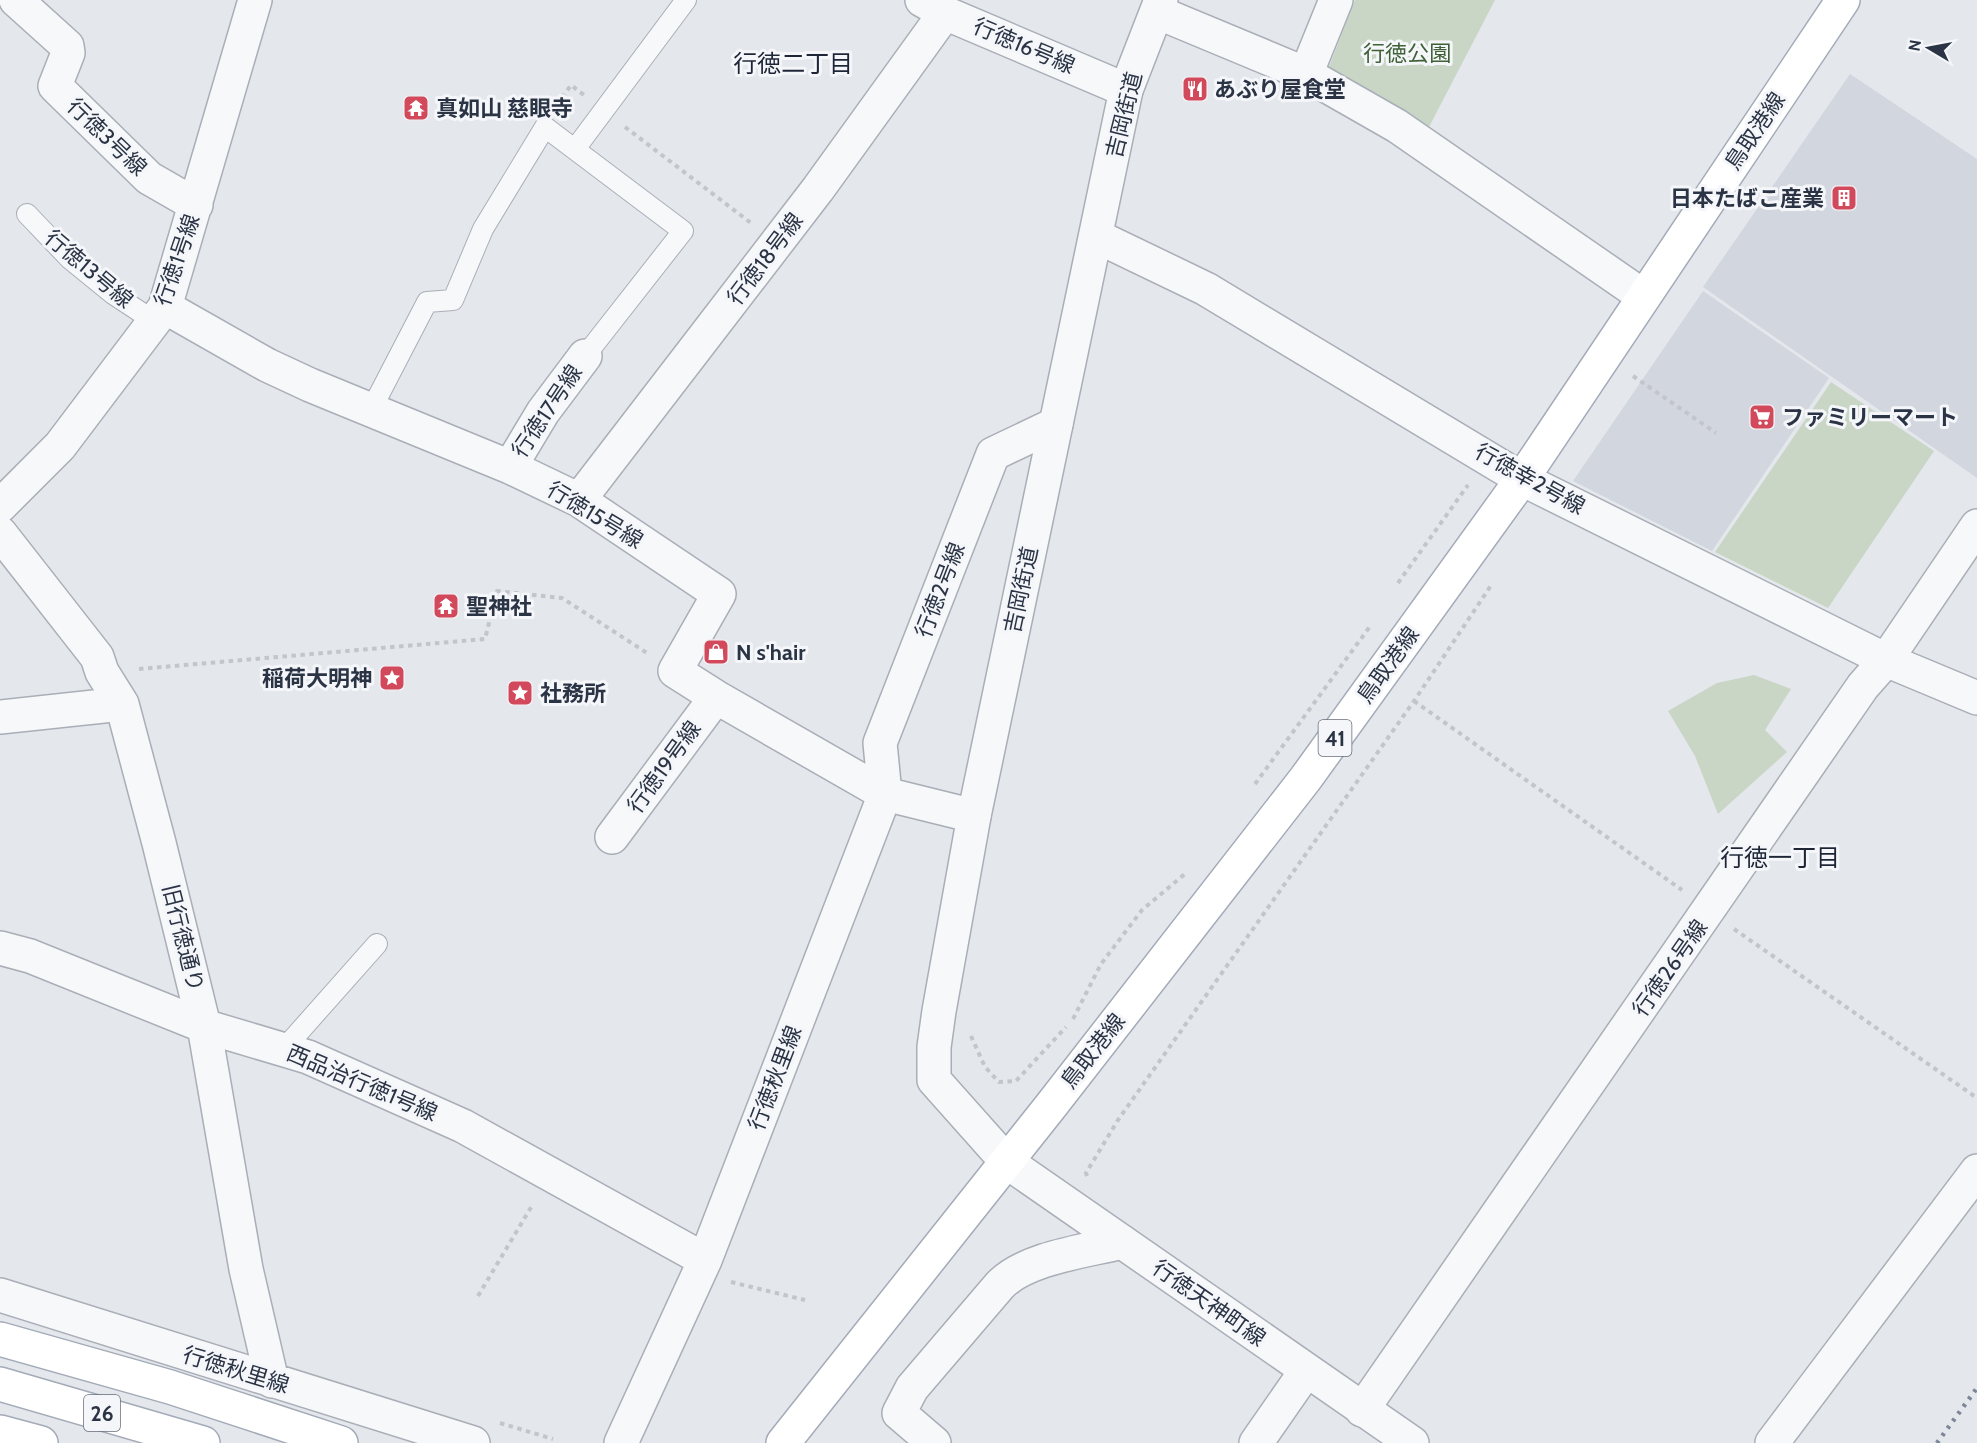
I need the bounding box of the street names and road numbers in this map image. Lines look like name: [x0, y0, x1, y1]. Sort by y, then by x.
street label: 行徳16号線: [969, 13, 1079, 79]
street label: 吉岡街道: [1100, 69, 1148, 161]
street label: 鳥取港線: [1719, 87, 1791, 175]
street label: 行徳3号線: [62, 93, 152, 181]
street label: 行徳18号線: [722, 208, 808, 310]
street label: 行徳1号線: [149, 211, 205, 309]
street label: 行徳13号線: [39, 224, 139, 314]
street label: 行徳17号線: [506, 359, 588, 463]
street label: 行徳幸2号線: [1470, 438, 1590, 520]
street label: 行徳15号線: [542, 476, 648, 554]
street label: 行徳2号線: [910, 539, 970, 641]
street label: 吉岡街道: [999, 544, 1043, 636]
street label: 鳥取港線: [1351, 621, 1425, 709]
street label: 行徳19号線: [621, 716, 707, 818]
road number: 41: [1318, 720, 1352, 756]
street label: 旧行徳通り: [157, 881, 209, 995]
street label: 行徳26号線: [1627, 914, 1713, 1022]
street label: 鳥取港線: [1055, 1008, 1131, 1094]
street label: 行徳秋里線: [743, 1022, 807, 1134]
street label: 西品治行徳1号線: [283, 1039, 441, 1127]
street label: 行徳天神町線: [1147, 1254, 1271, 1352]
street label: 行徳秋里線: [179, 1341, 293, 1399]
road number: 26: [84, 1395, 120, 1431]

